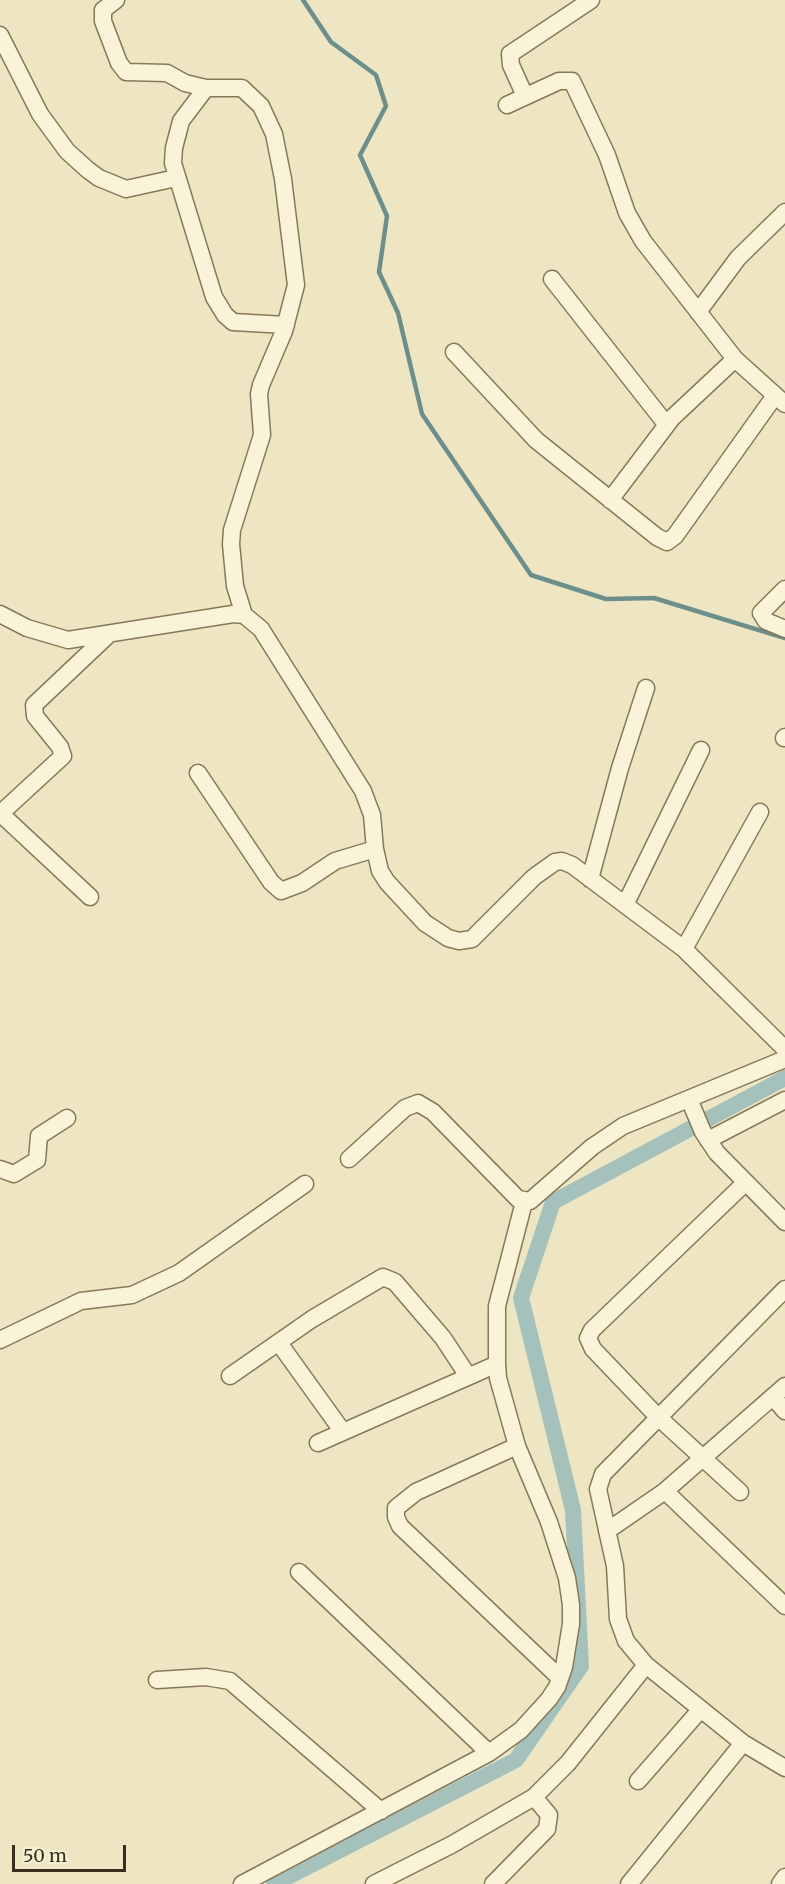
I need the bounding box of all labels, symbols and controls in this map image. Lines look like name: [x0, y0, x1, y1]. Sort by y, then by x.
scale bar: [15, 1833, 129, 1871]
text: 50 m: [23, 1844, 67, 1867]

